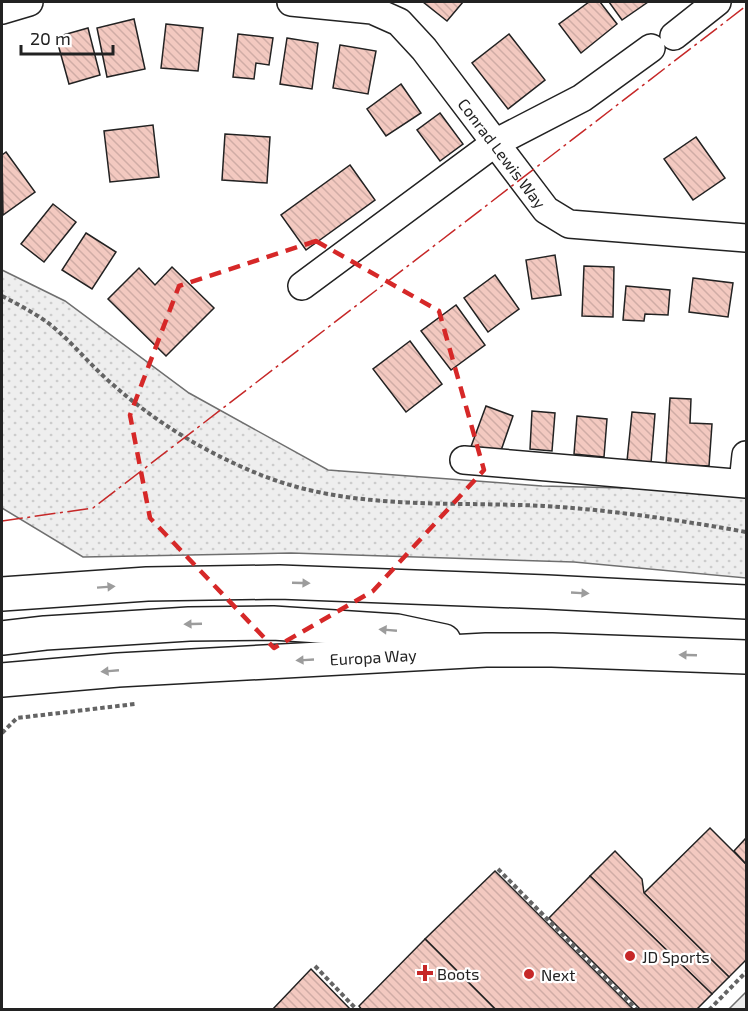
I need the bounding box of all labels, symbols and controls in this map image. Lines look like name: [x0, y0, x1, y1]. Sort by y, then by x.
scale bar: [21, 18, 112, 56]
text: 20 m: [30, 27, 71, 49]
street label: Conrad Lewis Way: [455, 94, 551, 212]
one-way arrow: [291, 578, 310, 587]
one-way arrow: [96, 582, 115, 591]
one-way arrow: [571, 589, 590, 598]
one-way arrow: [184, 620, 203, 629]
one-way arrow: [378, 625, 397, 635]
street label: Europa Way: [329, 644, 418, 668]
one-way arrow: [679, 651, 698, 660]
one-way arrow: [295, 656, 314, 665]
one-way arrow: [101, 666, 120, 676]
place label: JD Sports: [642, 947, 710, 966]
marker: JD Sports: [623, 949, 637, 963]
place label: Boots: [437, 964, 479, 983]
place label: Next: [541, 965, 575, 984]
marker: Boots: [418, 966, 432, 980]
marker: Next: [522, 967, 536, 981]

